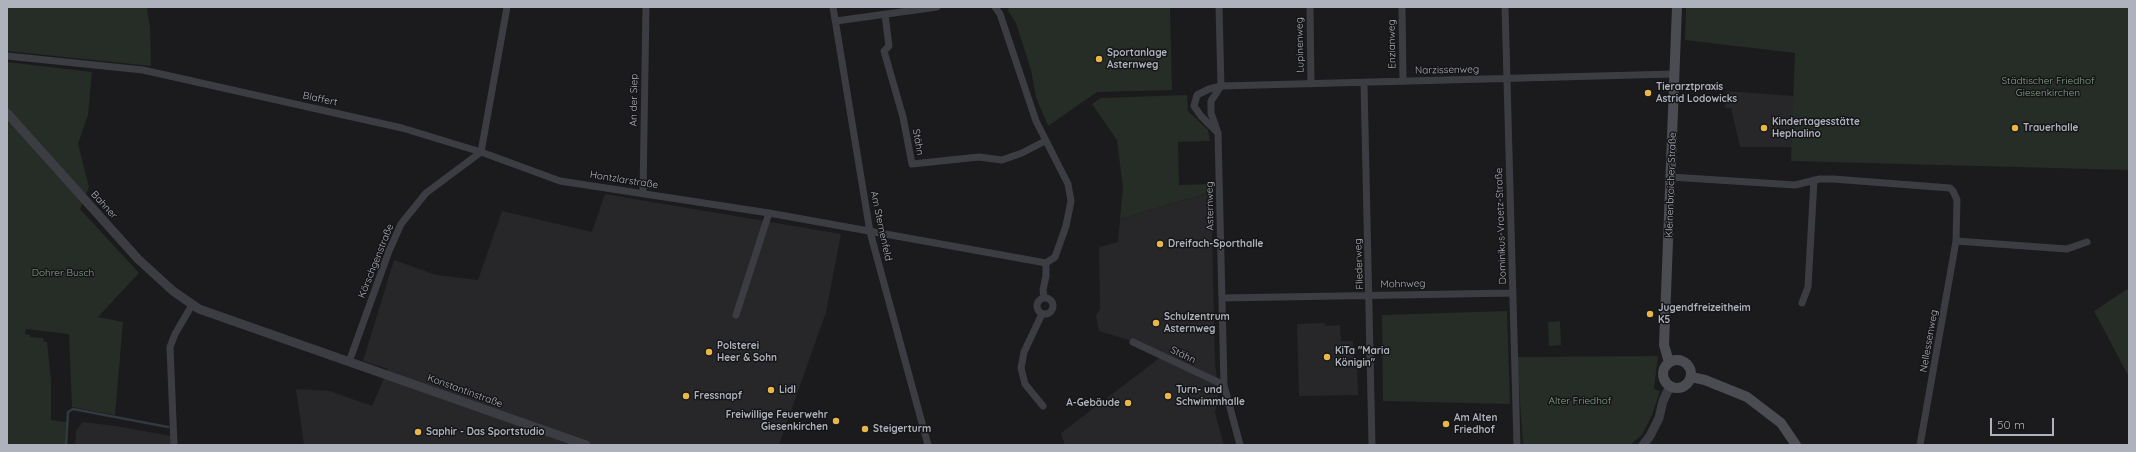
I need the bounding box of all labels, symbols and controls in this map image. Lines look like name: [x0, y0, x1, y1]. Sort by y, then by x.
street label: Lupinenweg: [1294, 17, 1306, 73]
street label: Enzianweg: [1386, 19, 1398, 69]
place label: Sportanlage Asternweg: [1107, 47, 1167, 70]
marker: Sportanlage Asternweg: [1094, 54, 1104, 64]
street label: Narzissenweg: [1415, 63, 1479, 77]
street label: An der Siep: [628, 74, 640, 126]
park label: Städtischer Friedhof Giesenkirchen: [2001, 75, 2095, 98]
place label: Tierarztpraxis Astrid Lodowicks: [1656, 81, 1737, 104]
marker: Tierarztpraxis Astrid Lodowicks: [1643, 88, 1653, 98]
street label: Blaffert: [302, 89, 338, 109]
place label: Kindertagesstätte Hephalino: [1772, 116, 1860, 140]
place label: Trauerhalle: [2023, 122, 2079, 134]
marker: Kindertagesstätte Hephalino: [1759, 123, 1769, 133]
marker: Trauerhalle: [2010, 123, 2020, 133]
street label: Stähn: [910, 128, 926, 156]
street label: Kleinenbroicher Straße: [1663, 132, 1679, 238]
street label: Dominikus-Vraetz-Straße: [1493, 168, 1509, 284]
street label: Hontzlarstraße: [589, 169, 659, 191]
street label: Asternweg: [1204, 181, 1216, 231]
street label: Bahner: [88, 189, 120, 221]
street label: Am Sternenfeld: [868, 190, 894, 262]
street label: Körschgenstraße: [356, 222, 396, 300]
place label: Dreifach-Sporthalle: [1168, 238, 1263, 250]
street label: Fliederweg: [1352, 238, 1366, 290]
marker: Dreifach-Sporthalle: [1155, 239, 1165, 249]
park label: Dohrer Busch: [32, 267, 94, 279]
street label: Mohnweg: [1380, 278, 1426, 290]
place label: Jugendfreizeitheim K5: [1658, 302, 1751, 326]
marker: Jugendfreizeitheim K5: [1645, 309, 1655, 319]
street label: Nellessenweg: [1918, 309, 1940, 373]
place label: Schulzentrum Asternweg: [1164, 311, 1230, 334]
marker: Schulzentrum Asternweg: [1151, 318, 1161, 328]
place label: Polsterei Heer & Sohn: [717, 340, 777, 364]
street label: Stähn: [1168, 344, 1198, 366]
place label: KiTa "Maria Königin": [1335, 345, 1390, 368]
marker: Polsterei Heer & Sohn: [704, 347, 714, 357]
marker: KiTa "Maria Königin": [1322, 352, 1332, 362]
street label: Konstantinstraße: [426, 372, 504, 410]
place label: Lidl: [779, 384, 796, 396]
place label: Turn- und Schwimmhalle: [1176, 384, 1245, 408]
marker: Lidl: [766, 385, 776, 395]
place label: Fressnapf: [694, 390, 742, 402]
marker: Fressnapf: [681, 391, 691, 401]
marker: Turn- und Schwimmhalle: [1163, 391, 1173, 401]
park label: Alter Friedhof: [1549, 395, 1611, 407]
place label: A-Gebäude: [1066, 397, 1120, 409]
marker: A-Gebäude: [1123, 398, 1133, 408]
place label: Freiwillige Feuerwehr Giesenkirchen: [726, 409, 828, 432]
scale bar: [1992, 410, 2056, 436]
place label: Am Alten Friedhof: [1454, 412, 1497, 436]
marker: Freiwillige Feuerwehr Giesenkirchen: [831, 416, 841, 426]
text: 50 m: [1997, 417, 2025, 432]
marker: Am Alten Friedhof: [1441, 419, 1451, 429]
place label: Steigerturm: [873, 423, 931, 435]
marker: Steigerturm: [860, 424, 870, 434]
place label: Saphir - Das Sportstudio: [426, 426, 544, 438]
marker: Saphir - Das Sportstudio: [413, 427, 423, 437]

